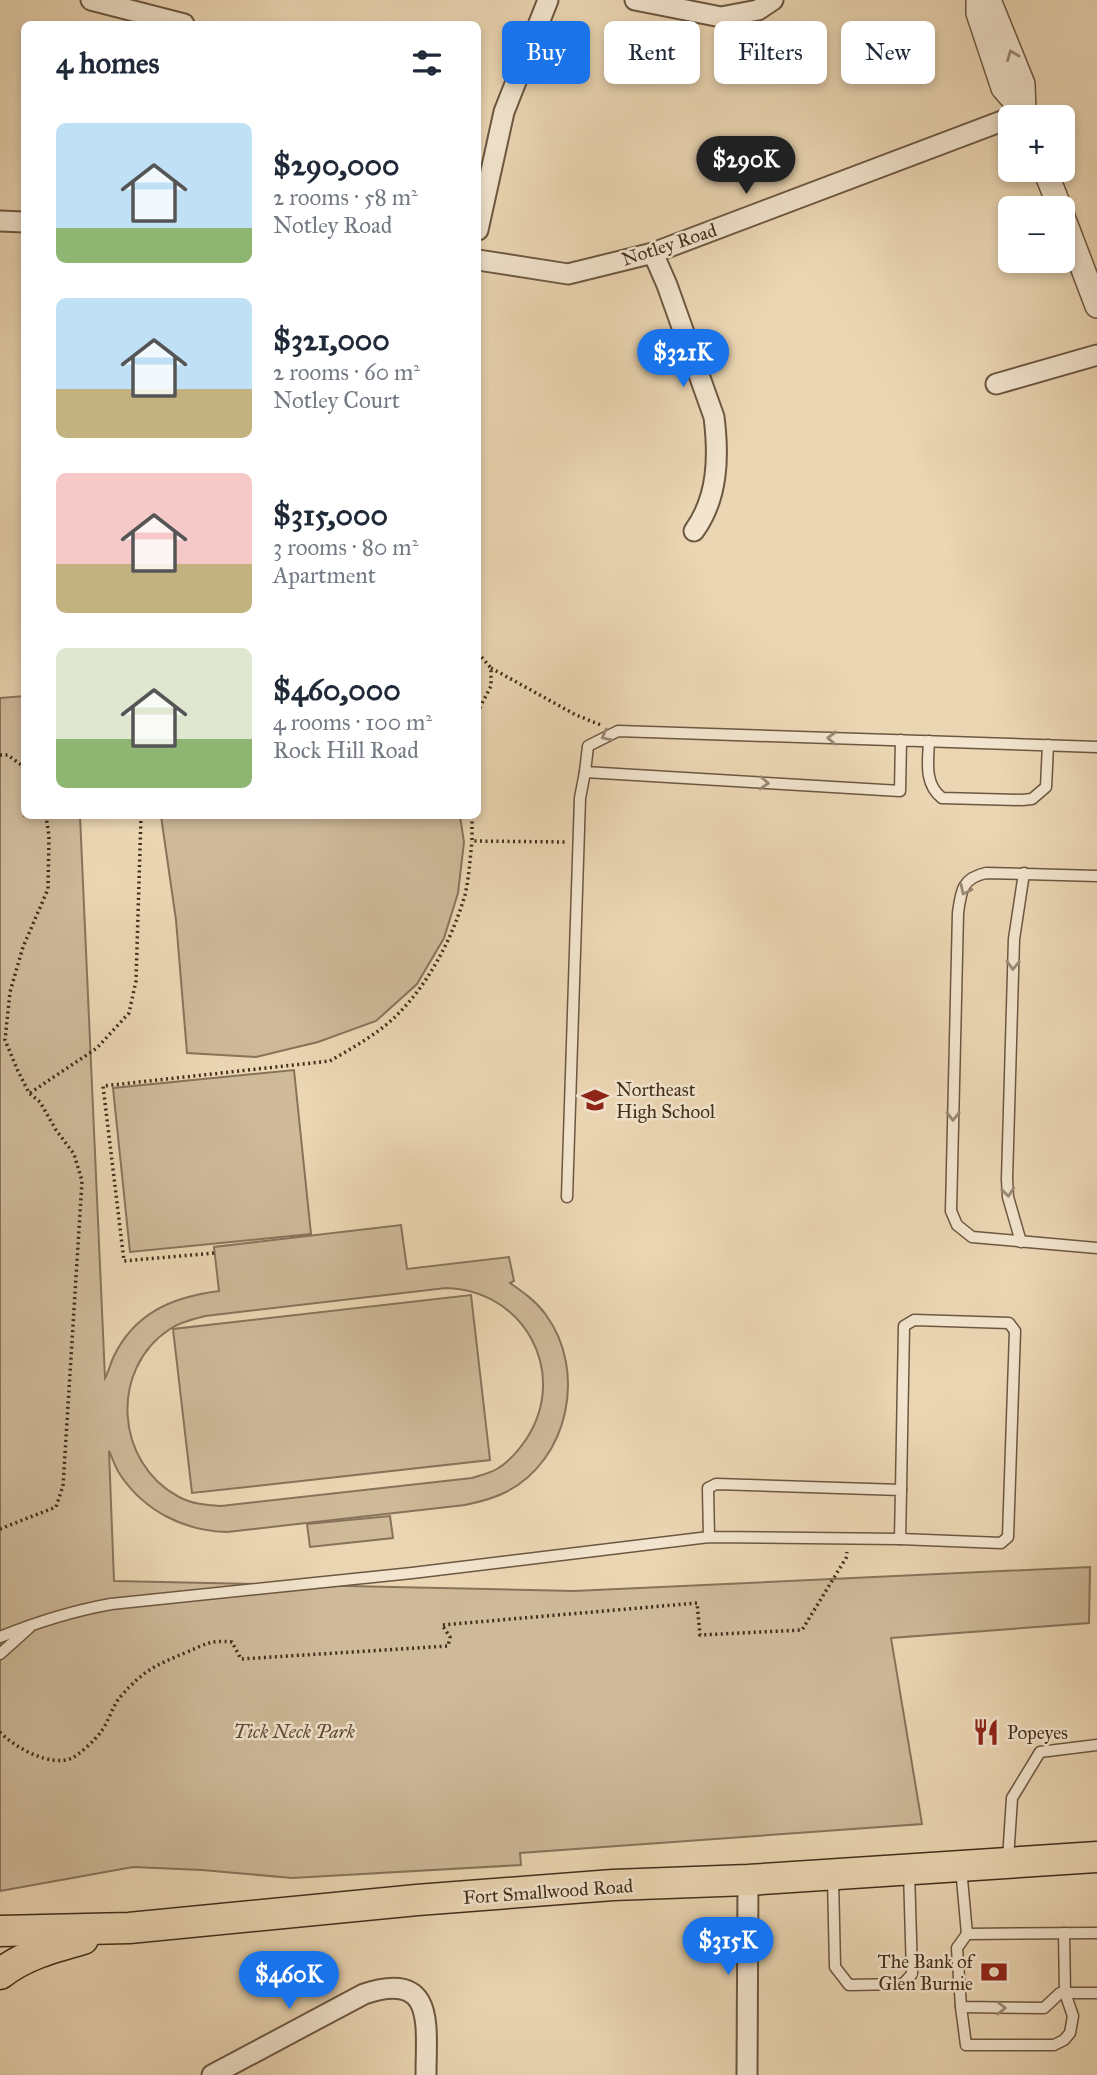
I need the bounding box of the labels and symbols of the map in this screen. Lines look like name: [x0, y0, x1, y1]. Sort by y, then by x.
one-way arrow: [1006, 50, 1020, 62]
pin: $290K: [697, 136, 795, 196]
street label: Notley Road: [619, 218, 720, 271]
pin: $321K: [634, 330, 732, 389]
one-way arrow: [601, 728, 613, 742]
one-way arrow: [827, 730, 838, 745]
one-way arrow: [759, 775, 770, 790]
one-way arrow: [959, 883, 973, 895]
one-way arrow: [1006, 960, 1021, 971]
place label: Northeast High School: [616, 1078, 716, 1124]
school or university icon: Northeast High School: [580, 1085, 610, 1115]
one-way arrow: [945, 1111, 961, 1122]
one-way arrow: [1000, 1187, 1015, 1198]
restaurant icon: Popeyes: [971, 1717, 1001, 1747]
park label: Tick Neck Park: [233, 1720, 355, 1743]
place label: Popeyes: [1007, 1721, 1068, 1744]
street label: Fort Smallwood Road: [462, 1874, 634, 1909]
pin: $315K: [679, 1918, 777, 1977]
place label: The Bank of Glen Burnie: [878, 1950, 976, 1995]
pin: $460K: [240, 1952, 338, 2011]
bank icon: The Bank of Glen Burnie: [979, 1957, 1009, 1987]
one-way arrow: [996, 2000, 1007, 2016]

